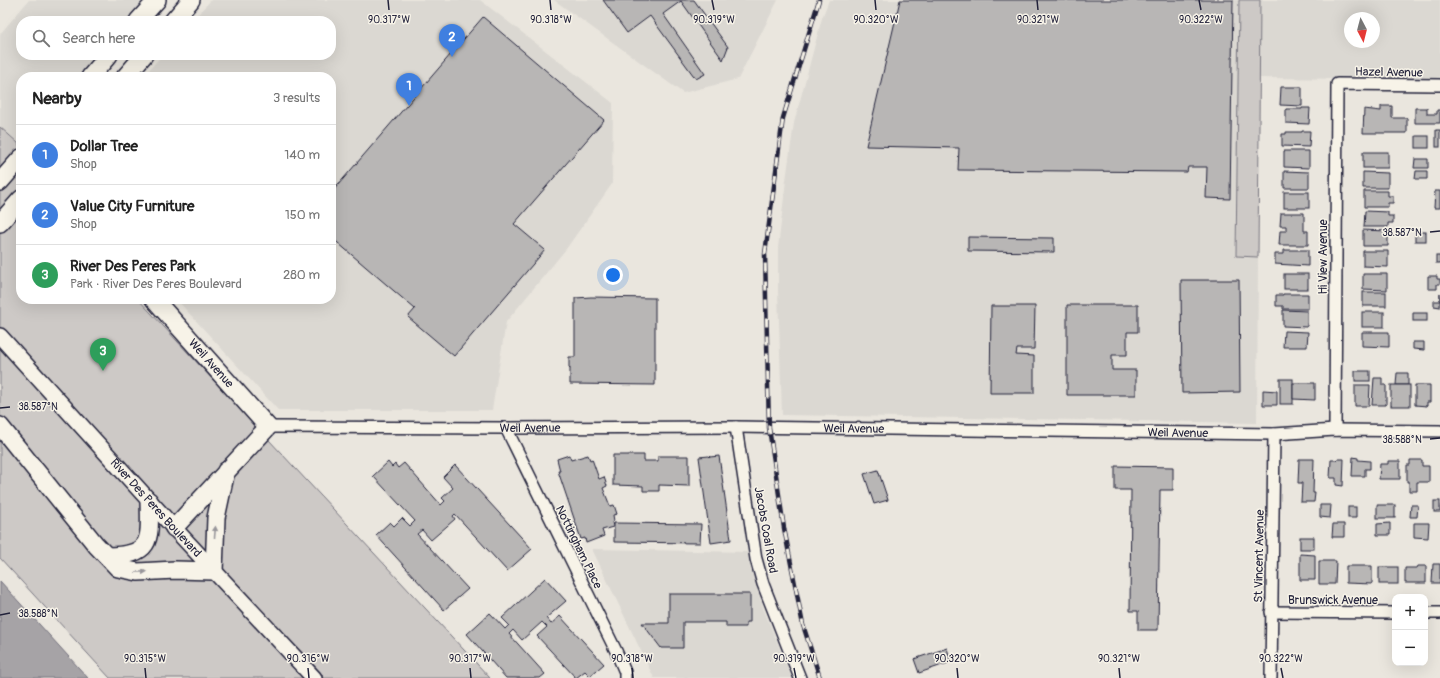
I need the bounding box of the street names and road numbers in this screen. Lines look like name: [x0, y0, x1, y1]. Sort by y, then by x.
street label: Hazel Avenue: [1355, 64, 1423, 81]
street label: Hi View Avenue: [1316, 219, 1331, 295]
street label: Weil Avenue: [185, 336, 237, 391]
street label: Weil Avenue: [500, 421, 560, 436]
street label: Weil Avenue: [824, 421, 885, 437]
street label: Weil Avenue: [1147, 425, 1208, 441]
street label: River Des Peres Boulevard: [107, 456, 205, 561]
street label: Jacobs Coal Road: [751, 486, 781, 575]
street label: Nottingham Place: [552, 503, 605, 591]
street label: St Vincent Avenue: [1251, 509, 1268, 603]
street label: Brunswick Avenue: [1288, 593, 1378, 608]

